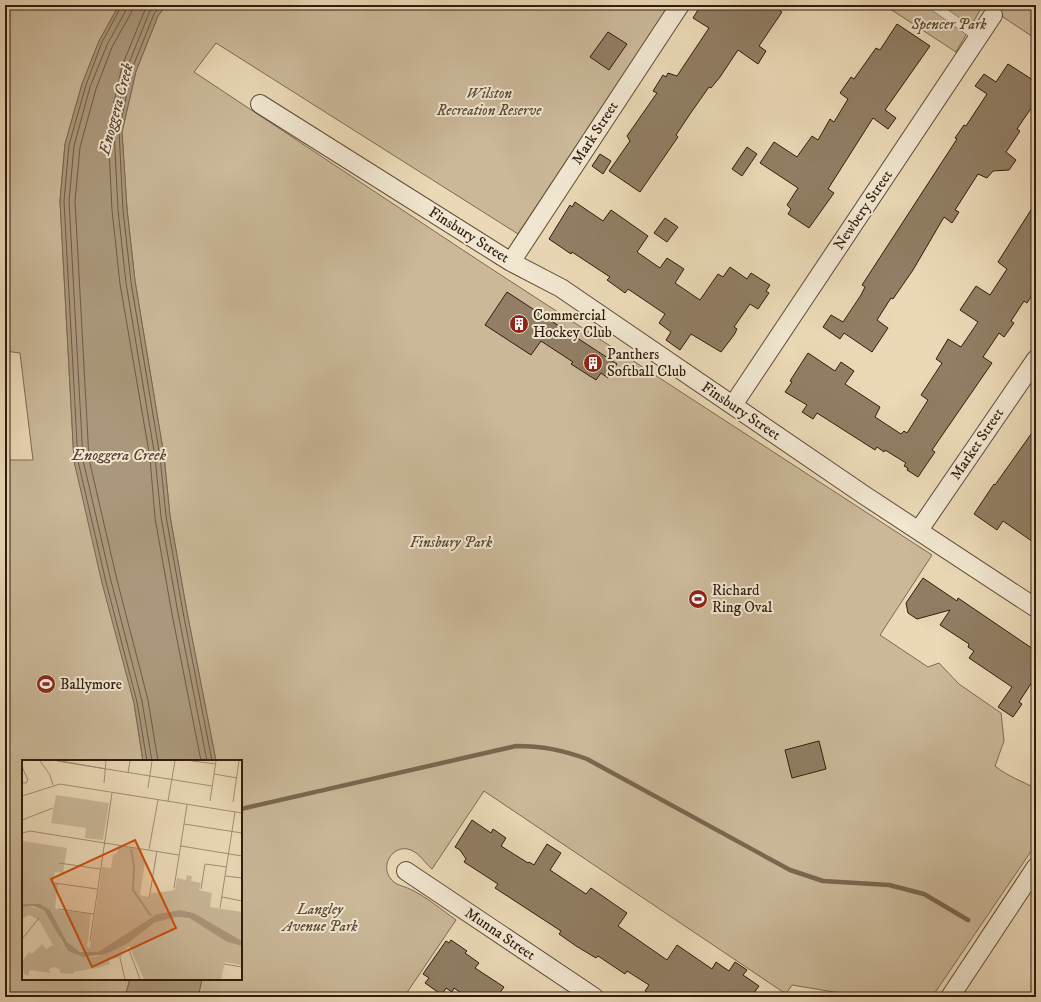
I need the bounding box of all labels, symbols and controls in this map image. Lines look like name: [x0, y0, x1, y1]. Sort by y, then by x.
park label: Spencer Park: [910, 15, 987, 34]
water label: Enoggera Creek: [94, 61, 138, 158]
park label: Wilston Recreation Reserve: [436, 84, 542, 120]
street label: Mark Street: [568, 98, 623, 168]
street label: Newbery Street: [829, 166, 897, 254]
street label: Finsbury Street: [425, 203, 513, 267]
place label: Commercial Hockey Club: [533, 306, 612, 342]
building icon: Commercial Hockey Club: [508, 313, 530, 335]
place label: Panthers Softball Club: [607, 345, 686, 381]
building icon: Panthers Softball Club: [582, 352, 604, 374]
street label: Finsbury Street: [698, 378, 784, 445]
street label: Market Street: [946, 404, 1008, 484]
water label: Enoggera Creek: [71, 445, 166, 465]
park label: Finsbury Park: [410, 533, 493, 552]
place label: Richard Ring Oval: [712, 581, 773, 617]
sports icon: Richard Ring Oval: [687, 588, 709, 610]
sports icon: Ballymore: [35, 673, 57, 695]
place label: Ballymore: [60, 675, 122, 694]
inset map: [22, 760, 242, 980]
park label: Langley Avenue Park: [280, 900, 358, 936]
street label: Munna Street: [461, 903, 539, 965]

